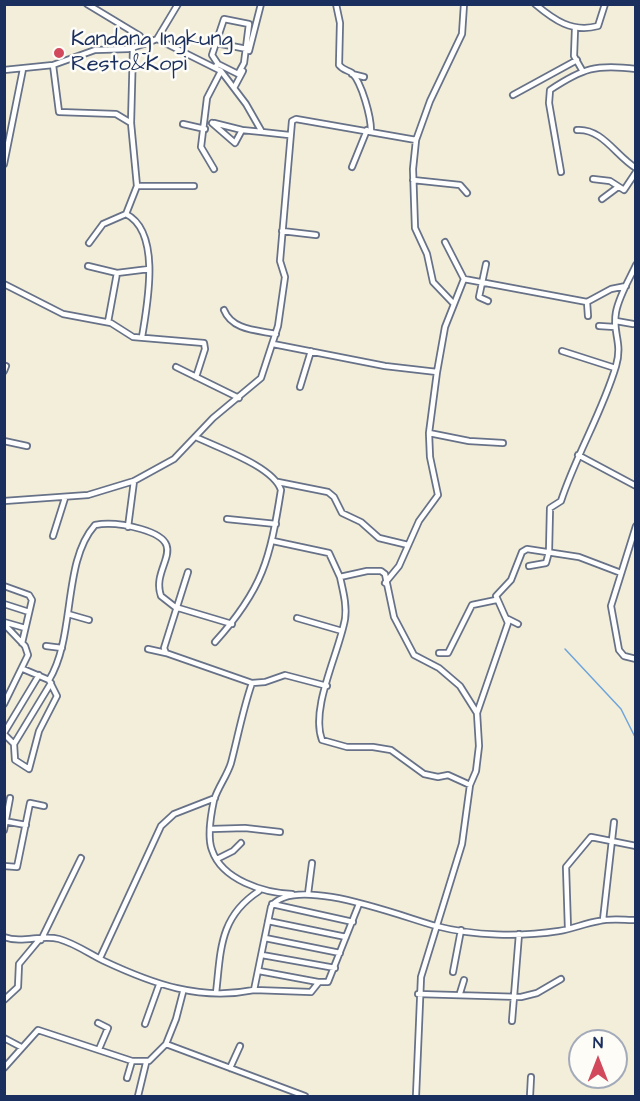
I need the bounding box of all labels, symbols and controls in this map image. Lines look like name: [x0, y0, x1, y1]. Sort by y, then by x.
place label: Kandang Ingkung Resto&Kopi: [71, 27, 233, 78]
marker: Kandang Ingkung Resto&Kopi: [52, 46, 66, 60]
north arrow: [568, 1029, 628, 1089]
text: N: [593, 1032, 603, 1054]

